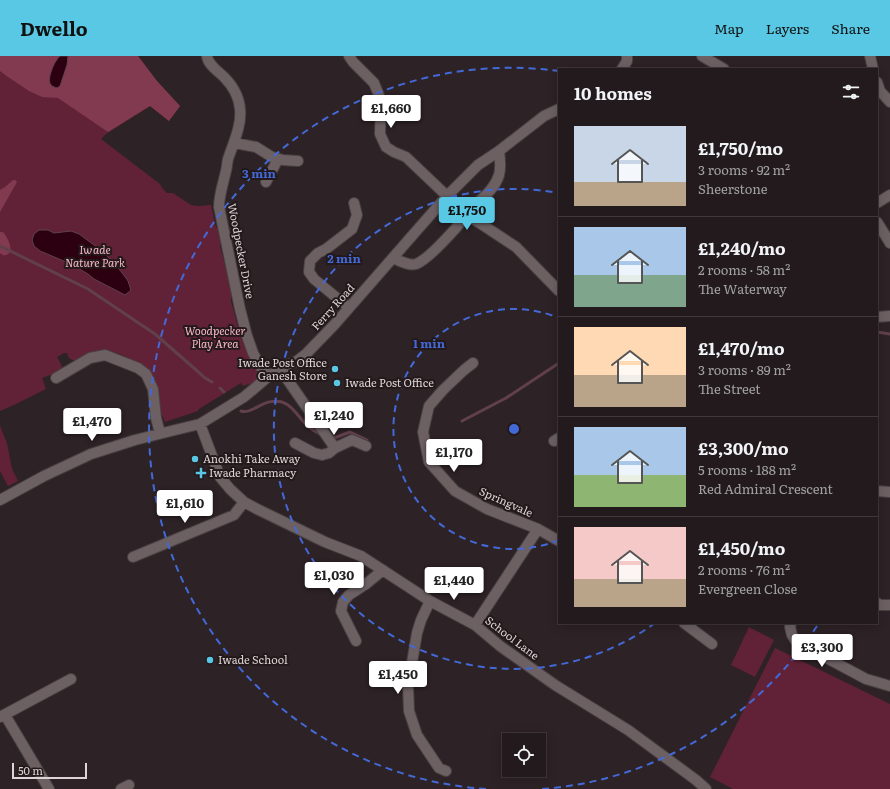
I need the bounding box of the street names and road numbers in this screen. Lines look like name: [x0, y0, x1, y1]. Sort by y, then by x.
street label: Woodpecker Drive: [225, 202, 259, 300]
street label: Ferry Road: [307, 279, 358, 333]
street label: Springvale: [477, 482, 536, 520]
street label: School Lane: [482, 612, 543, 663]

